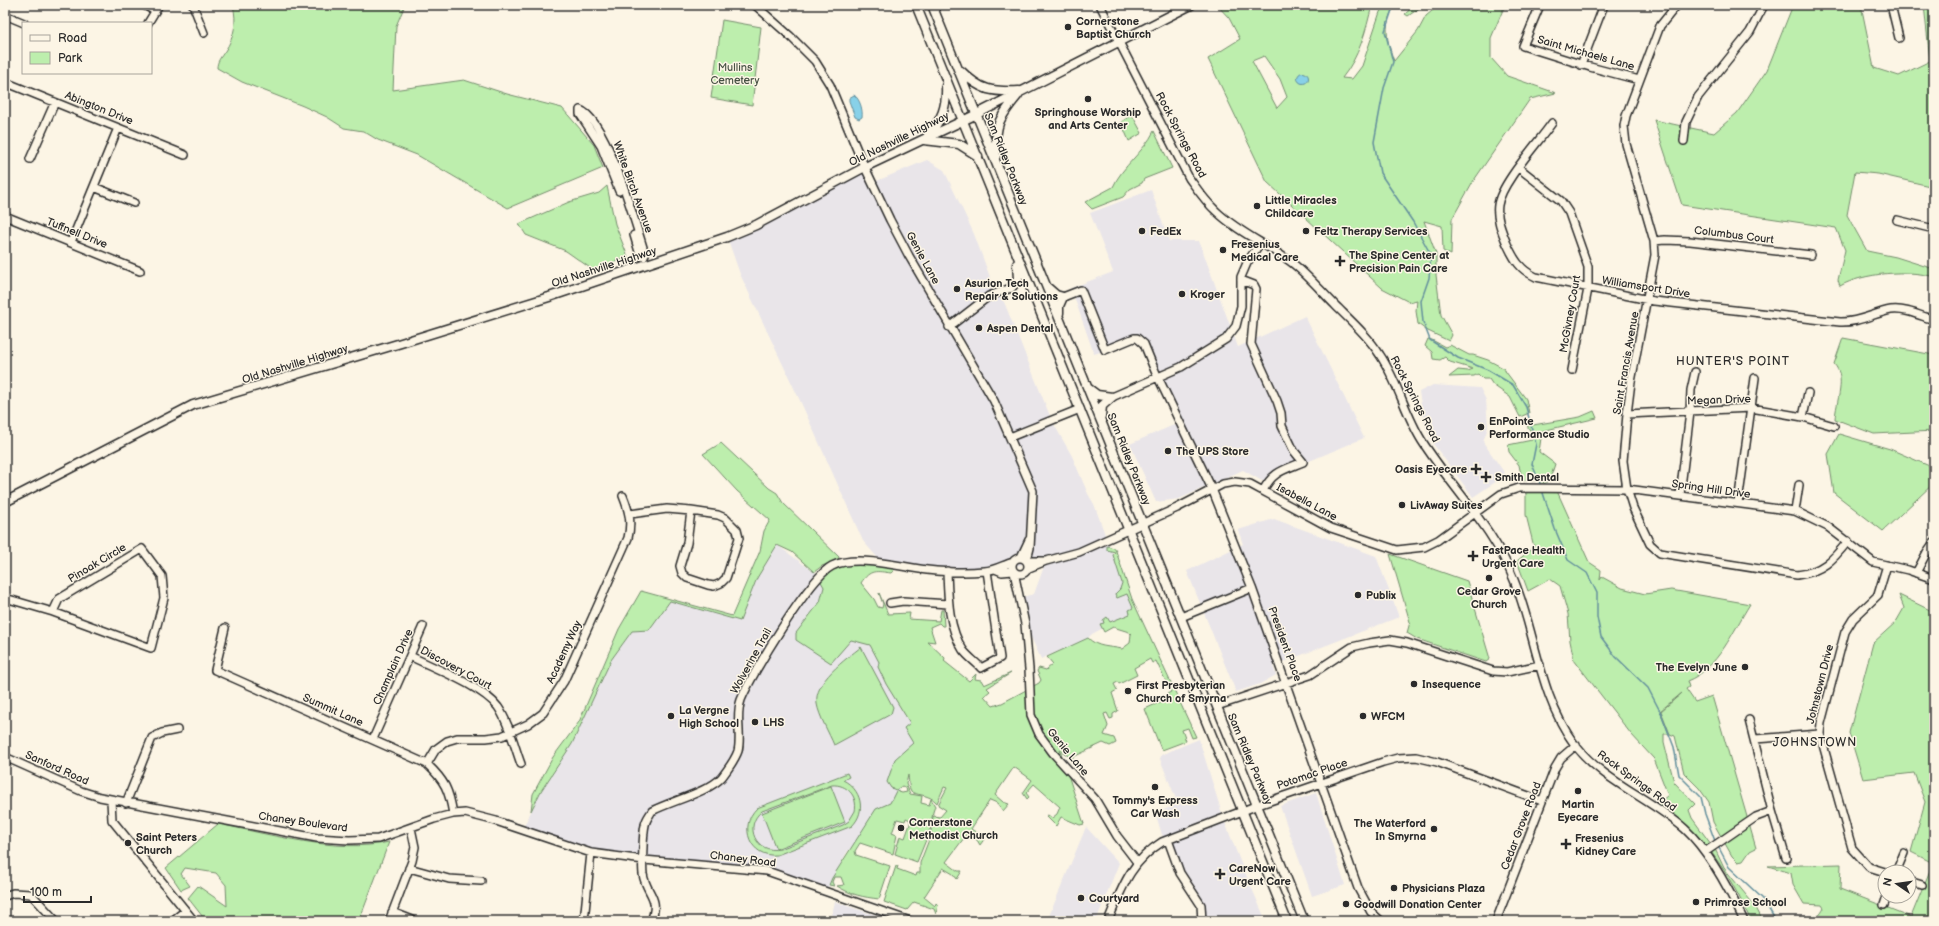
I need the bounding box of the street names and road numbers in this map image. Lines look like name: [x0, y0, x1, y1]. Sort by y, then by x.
street label: Saint Michaels Lane: [1536, 33, 1637, 73]
street label: Abington Drive: [63, 88, 135, 128]
street label: Rock Springs Road: [1153, 90, 1209, 180]
street label: Old Nashville Highway: [847, 109, 951, 169]
street label: Sam Ridley Parkway: [982, 111, 1030, 207]
street label: White Birch Avenue: [610, 139, 656, 235]
street label: Tuffnell Drive: [45, 215, 110, 251]
street label: Columbus Court: [1693, 224, 1775, 246]
street label: Genie Lane: [903, 229, 943, 287]
street label: Old Nashville Highway: [550, 244, 658, 290]
street label: McGivney Court: [1557, 274, 1583, 354]
street label: Williamsport Drive: [1601, 274, 1692, 300]
street label: Saint Francis Avenue: [1611, 310, 1642, 416]
street label: Old Nashville Highway: [241, 342, 349, 386]
street label: Rock Springs Road: [1388, 354, 1442, 444]
street label: Megan Drive: [1687, 392, 1752, 408]
street label: Sam Ridley Parkway: [1105, 411, 1153, 507]
street label: Spring Hill Drive: [1671, 477, 1752, 501]
street label: Isabella Lane: [1274, 481, 1340, 524]
street label: Pinoak Circle: [66, 540, 129, 585]
street label: President Place: [1265, 605, 1305, 684]
street label: Academy Way: [544, 618, 584, 686]
street label: Wolverine Trail: [728, 626, 774, 696]
street label: Champlain Drive: [370, 627, 416, 707]
street label: Johnstown Drive: [1804, 643, 1836, 725]
street label: Discovery Court: [418, 644, 495, 693]
street label: Summit Lane: [301, 691, 366, 729]
street label: Sam Ridley Parkway: [1225, 711, 1275, 807]
street label: Genie Lane: [1044, 726, 1092, 779]
street label: Sanford Road: [23, 748, 91, 788]
street label: Rock Springs Road: [1595, 748, 1679, 814]
street label: Potomac Place: [1275, 756, 1350, 792]
street label: Cedar Grove Road: [1498, 780, 1544, 872]
street label: Chaney Boulevard: [258, 809, 348, 835]
street label: Chaney Road: [709, 848, 777, 870]

